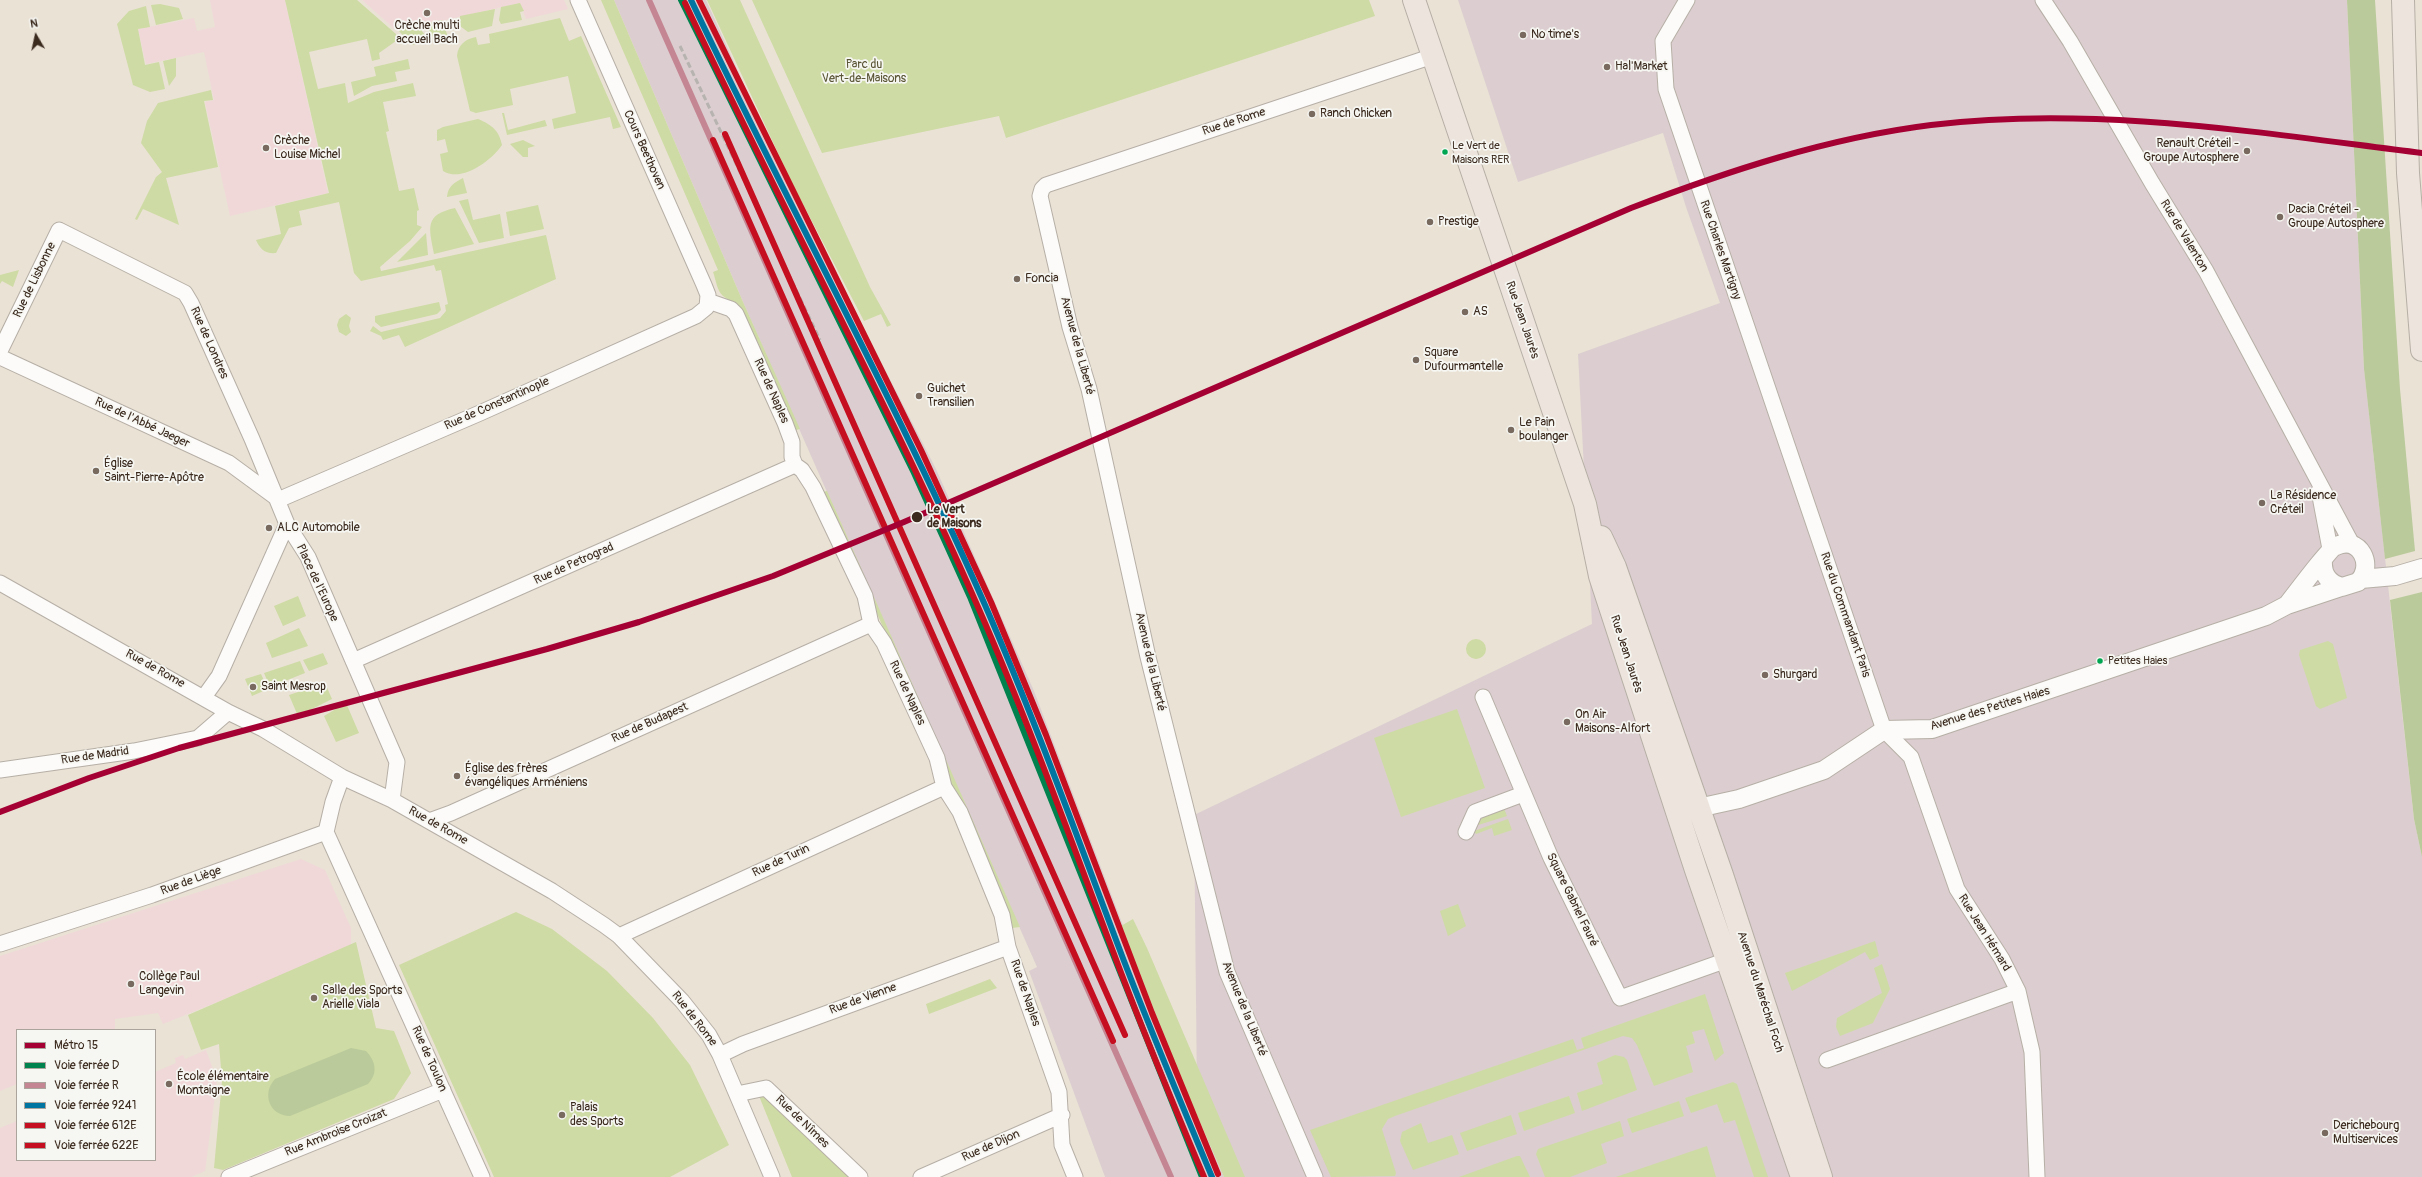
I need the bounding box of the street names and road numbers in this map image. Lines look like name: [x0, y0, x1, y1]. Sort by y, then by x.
street label: Rue de Rome: [1201, 105, 1267, 139]
street label: Cours Beethoven: [620, 108, 668, 192]
street label: Rue de Valenton: [2157, 197, 2211, 275]
street label: Rue Charles Martigny: [1696, 198, 1744, 302]
street label: Rue de Lisbonne: [11, 240, 59, 320]
street label: Rue Jean Jaurès: [1502, 279, 1542, 361]
street label: Avenue de la Liberté: [1057, 295, 1097, 397]
street label: Rue de Londres: [187, 305, 231, 381]
street label: Rue de Naples: [750, 356, 792, 426]
street label: Rue de Constantinople: [442, 374, 552, 434]
street label: Rue de l'Abbé Jaeger: [92, 395, 192, 451]
street label: Rue de Petrograd: [532, 540, 616, 588]
street label: Place de l'Europe: [293, 542, 341, 624]
street label: Rue du Commandant Paris: [1817, 550, 1873, 680]
street label: Avenue de la Liberté: [1132, 611, 1168, 713]
street label: Rue Jean Jaurès: [1607, 613, 1645, 695]
street label: Rue de Rome: [123, 647, 187, 691]
street label: Rue de Naples: [886, 658, 928, 728]
street label: Avenue des Petites Haies: [1929, 684, 2051, 734]
street label: Rue de Budapest: [610, 700, 690, 746]
street label: Rue de Madrid: [60, 744, 130, 768]
street label: Rue de Rome: [406, 804, 470, 848]
street label: Rue de Turin: [750, 841, 812, 881]
street label: Square Gabriel Fauré: [1543, 851, 1601, 949]
street label: Rue de Liège: [159, 863, 223, 899]
street label: Rue Jean Hémard: [1955, 892, 2013, 974]
street label: Avenue du Maréchal Foch: [1734, 930, 1786, 1054]
street label: Rue de Naples: [1007, 958, 1043, 1028]
street label: Avenue de la Liberté: [1218, 959, 1270, 1059]
street label: Rue de Vienne: [827, 980, 899, 1018]
street label: Rue de Rome: [668, 989, 720, 1049]
street label: Rue de Toulon: [408, 1024, 450, 1094]
street label: Rue de Nîmes: [772, 1093, 832, 1151]
street label: Rue Ambroise Croizat: [283, 1106, 389, 1160]
street label: Rue de Dijon: [960, 1127, 1022, 1165]

